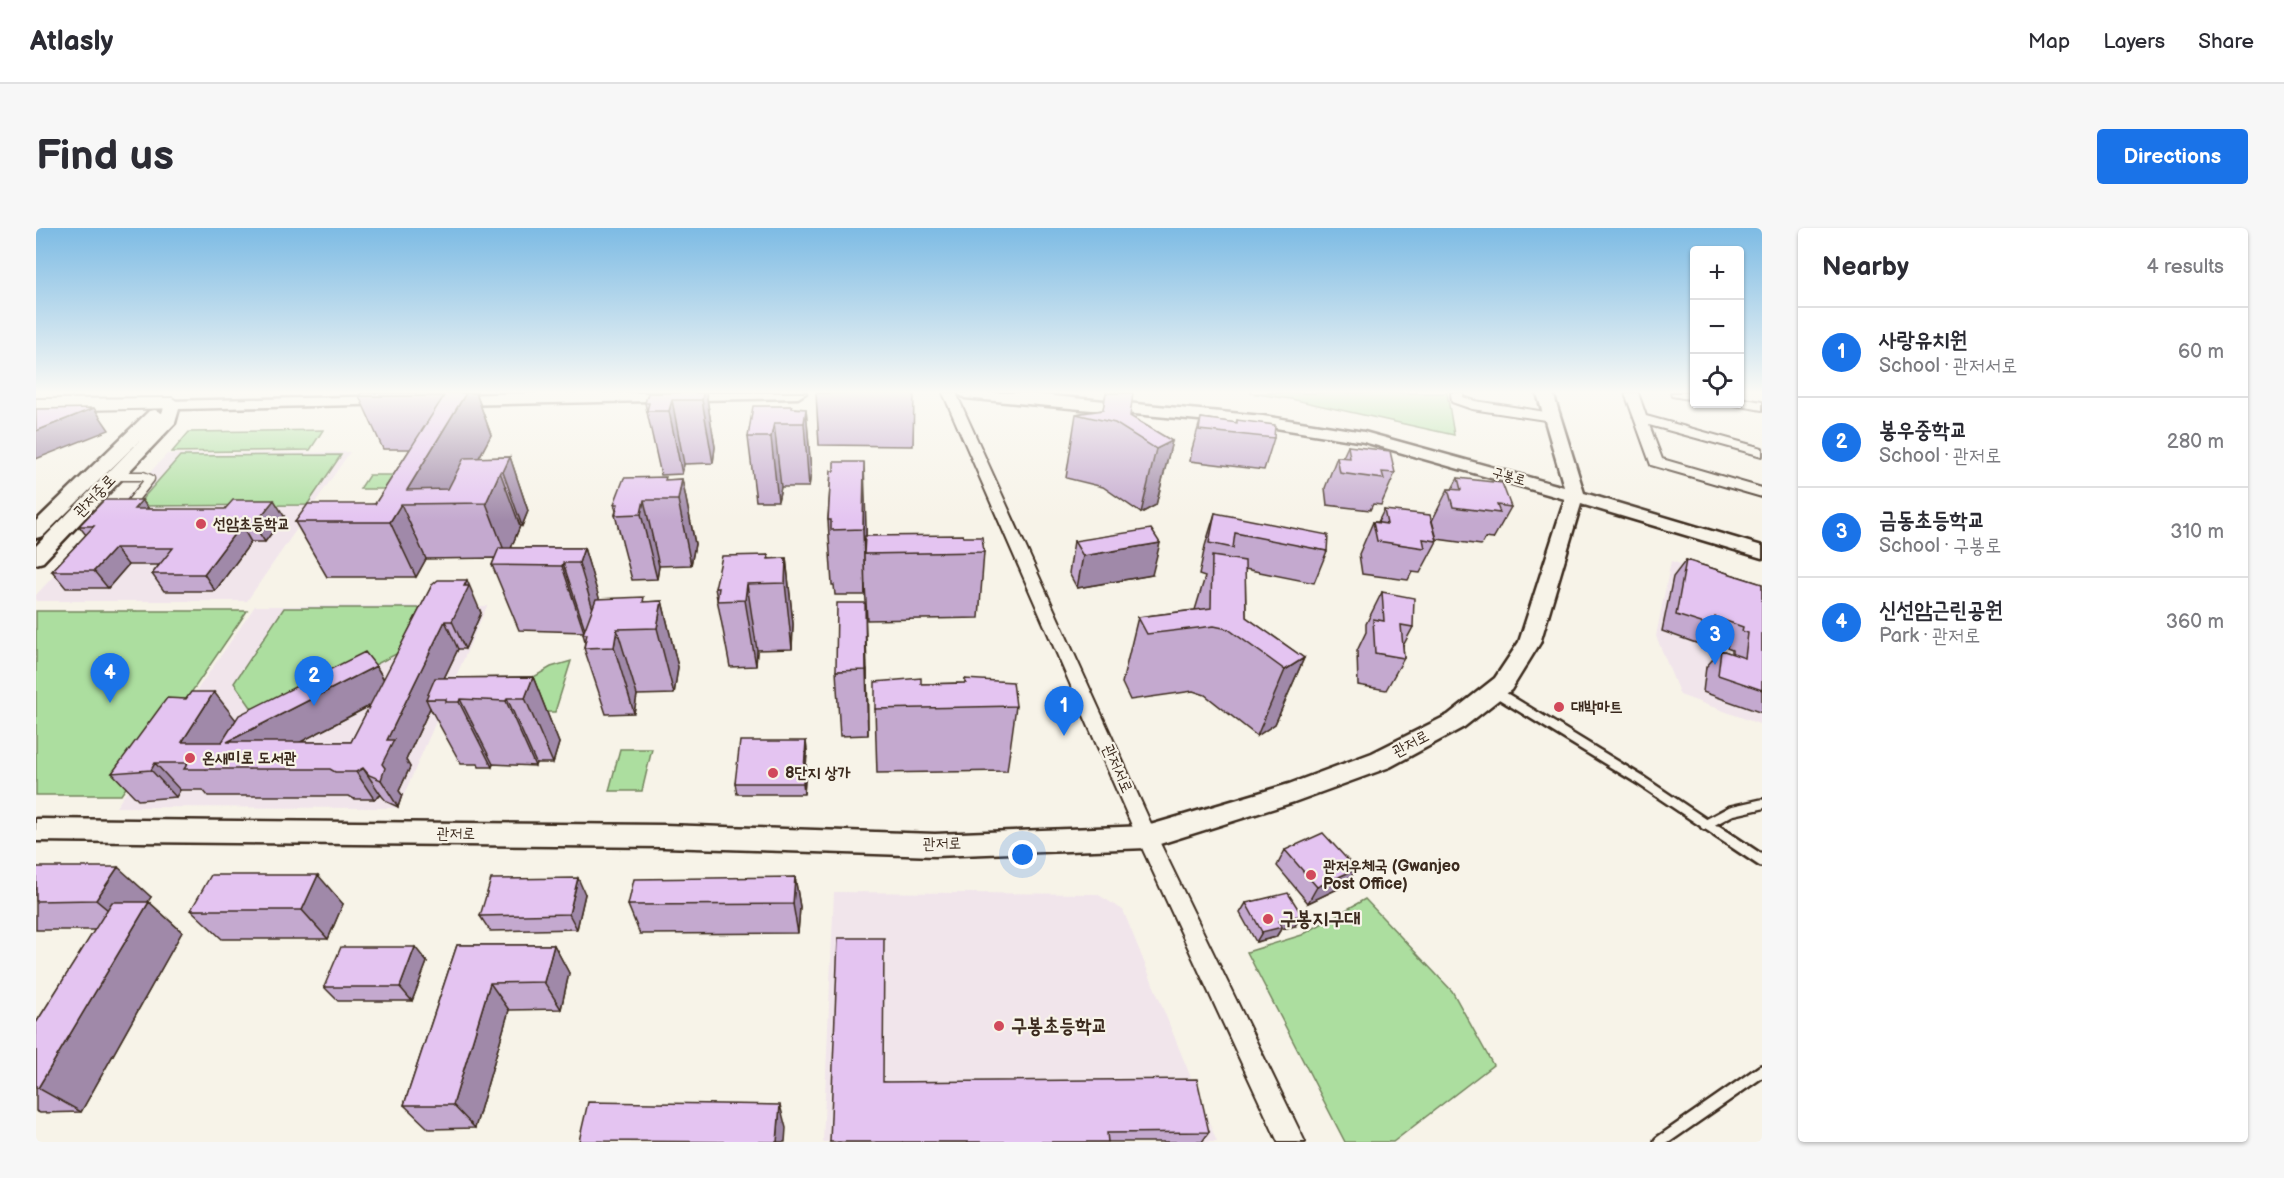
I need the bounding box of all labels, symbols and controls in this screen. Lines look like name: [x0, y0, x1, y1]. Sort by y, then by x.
text: Atlasly: [30, 25, 113, 58]
text: Map: [2028, 29, 2070, 54]
text: Layers: [2103, 29, 2165, 54]
text: Share: [2198, 29, 2254, 54]
button: Directions: [2097, 129, 2248, 184]
text: Find us: [36, 131, 174, 182]
map controls: [1690, 246, 1744, 408]
button: +: [1690, 246, 1744, 300]
text: Nearby: [1822, 252, 1909, 283]
text: 4 results: [2146, 255, 2224, 279]
button: −: [1690, 300, 1744, 354]
text: 사랑유치원: [1879, 327, 1968, 354]
text: 1: [1837, 340, 1846, 364]
text: 60 m: [2178, 340, 2224, 364]
button: locate: [1690, 354, 1744, 408]
text: School · 관저서로: [1879, 354, 2017, 378]
text: 봉우중학교: [1879, 417, 1968, 444]
text: 2: [1836, 430, 1847, 454]
text: 280 m: [2167, 430, 2224, 454]
text: School · 관저로: [1879, 444, 2001, 468]
street label: 구봉로: [1490, 463, 1528, 489]
street label: 관저중로: [70, 471, 120, 521]
text: 금동초등학교: [1879, 507, 1985, 534]
place label: 선암초등학교: [213, 515, 290, 534]
marker: 선암초등학교: [194, 517, 208, 531]
text: 3: [1836, 520, 1847, 544]
text: 310 m: [2170, 520, 2224, 544]
text: School · 구봉로: [1879, 534, 2001, 558]
text: 신선암근린공원: [1879, 597, 2003, 624]
text: 4: [1836, 610, 1847, 634]
text: 360 m: [2166, 610, 2224, 634]
pin: 3: [1696, 616, 1734, 665]
text: Park · 관저로: [1879, 624, 1980, 648]
pin: 4: [90, 654, 130, 703]
pin: 2: [294, 656, 334, 706]
pin: 1: [1044, 686, 1084, 736]
place label: 대박마트: [1571, 698, 1623, 717]
marker: 대박마트: [1552, 700, 1566, 714]
street label: 관저로: [1389, 727, 1433, 761]
street label: 관저서로: [1098, 742, 1136, 796]
place label: 온새미로 도서관: [202, 749, 297, 768]
marker: 온새미로 도서관: [183, 751, 197, 765]
place label: 8단지 상가: [785, 764, 851, 783]
marker: 8단지 상가: [766, 766, 780, 780]
street label: 관저로: [437, 824, 475, 844]
street label: 관저로: [923, 834, 961, 854]
your location: [1008, 840, 1037, 869]
place label: 관저우체국 (Gwanjeo Post Office): [1323, 857, 1460, 894]
marker: 관저우체국 (Gwanjeo Post Office): [1304, 868, 1318, 882]
place label: 구봉지구대: [1280, 907, 1360, 931]
marker: 구봉지구대: [1261, 912, 1275, 926]
place label: 구봉초등학교: [1011, 1014, 1108, 1038]
marker: 구봉초등학교: [992, 1019, 1006, 1033]

